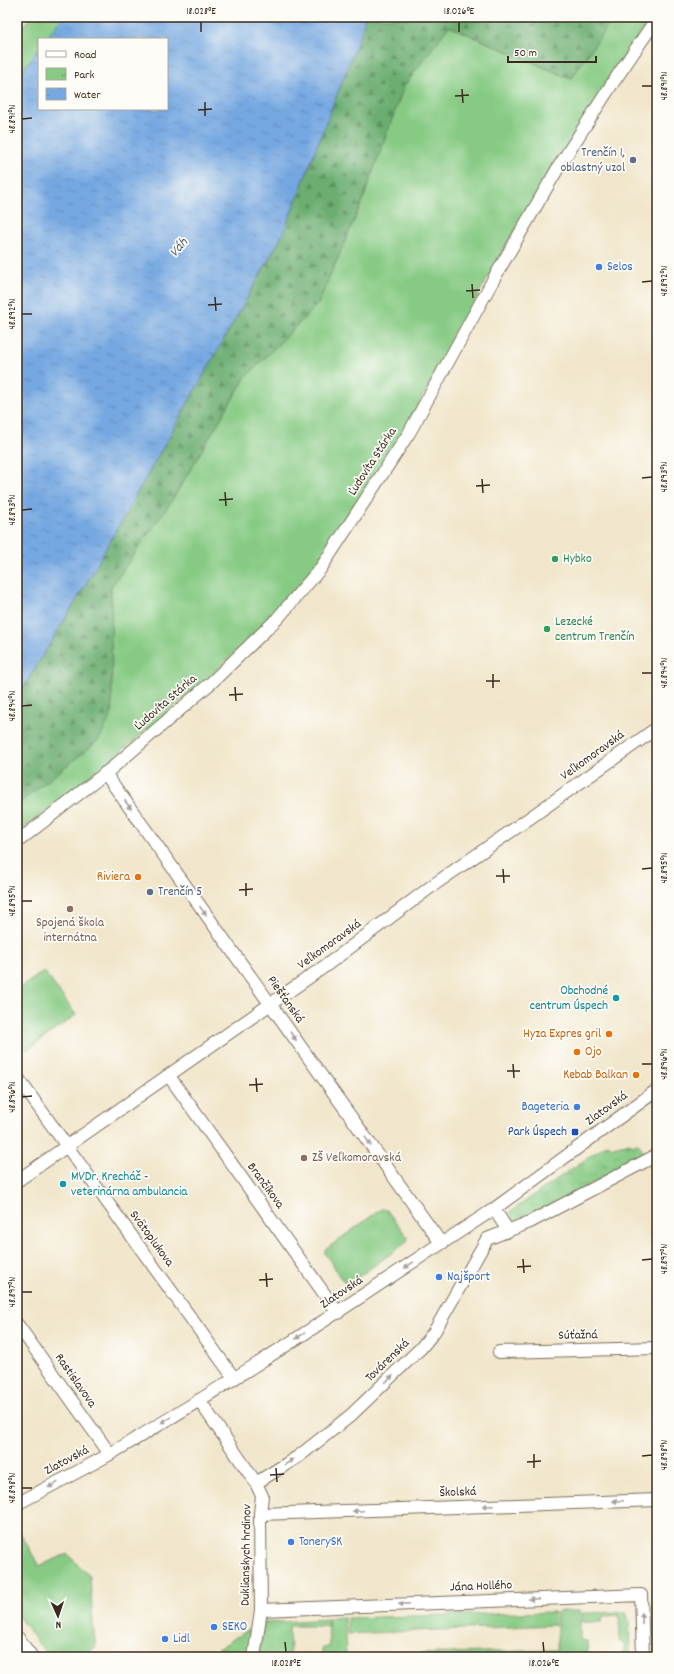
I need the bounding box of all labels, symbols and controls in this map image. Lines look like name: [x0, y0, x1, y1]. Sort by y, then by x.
text: 18.028°E: [186, 5, 216, 19]
text: 18.026°E: [444, 5, 475, 19]
legend: [38, 38, 168, 110]
scale bar: [508, 38, 596, 64]
text: 50 m: [514, 45, 537, 62]
text: Road: [74, 47, 96, 64]
text: Park: [74, 67, 95, 84]
text: 48.891°N: [658, 72, 672, 100]
text: Water: [74, 87, 101, 104]
text: 48.891°N: [6, 105, 20, 133]
place label: Trenčín 1, oblastný uzol: [560, 144, 625, 178]
marker: Trenčín 1, oblastný uzol: [628, 155, 638, 165]
water label: Váh: [165, 233, 194, 262]
place label: Selos: [607, 258, 633, 277]
marker: Selos: [594, 262, 604, 272]
text: 48.892°N: [658, 265, 672, 296]
text: 48.892°N: [6, 298, 20, 329]
street label: Ľudovíta Stárka: [344, 423, 403, 500]
text: 48.893°N: [658, 461, 672, 493]
text: 48.893°N: [6, 494, 20, 526]
place label: Hybko: [563, 550, 592, 569]
marker: Hybko: [550, 554, 560, 564]
place label: Lezecké centrum Trenčín: [555, 613, 634, 647]
marker: Lezecké centrum Trenčín: [542, 624, 552, 634]
text: 48.894°N: [658, 658, 672, 688]
street label: Ľudovíta Stárka: [130, 670, 202, 736]
text: 48.894°N: [6, 691, 20, 721]
street label: Veľkomoravská: [557, 726, 629, 786]
one-way arrow: [124, 799, 132, 810]
text: 48.895°N: [658, 852, 672, 884]
place label: Riviera: [97, 868, 131, 887]
marker: Riviera: [133, 872, 143, 882]
place label: Trenčín 5: [158, 883, 202, 902]
text: 48.895°N: [6, 885, 20, 917]
marker: Trenčín 5: [145, 887, 155, 897]
marker: Spojená škola internátna: [65, 904, 75, 914]
one-way arrow: [199, 905, 207, 916]
place label: Spojená škola internátna: [36, 914, 105, 948]
street label: Veľkomoravská: [294, 915, 366, 975]
street label: Piešťanská: [262, 972, 309, 1028]
place label: Obchodné centrum Úspech: [530, 982, 608, 1016]
marker: Obchodné centrum Úspech: [611, 993, 621, 1003]
place label: Hyza Expres gril: [523, 1025, 601, 1044]
marker: Hyza Expres gril: [604, 1029, 614, 1039]
one-way arrow: [288, 1030, 297, 1041]
place label: Ojo: [585, 1043, 602, 1062]
marker: Ojo: [572, 1047, 582, 1057]
text: 48.896°N: [658, 1048, 672, 1080]
place label: Kebab Balkan: [563, 1066, 628, 1085]
marker: Kebab Balkan: [631, 1070, 641, 1080]
text: 48.896°N: [6, 1081, 20, 1113]
street label: Zlatovská: [582, 1087, 633, 1131]
place label: Bageteria: [522, 1098, 570, 1117]
marker: Bageteria: [572, 1102, 582, 1112]
place label: Park Úspech: [508, 1123, 567, 1142]
marker: Park Úspech: [570, 1127, 580, 1137]
one-way arrow: [364, 1136, 372, 1147]
place label: ZŠ Veľkomoravská: [312, 1149, 402, 1168]
marker: ZŠ Veľkomoravská: [299, 1153, 309, 1163]
street label: Brančíkova: [242, 1159, 289, 1214]
place label: MVDr. Krecháč - veterinárna ambulancia: [71, 1168, 188, 1202]
marker: MVDr. Krecháč - veterinárna ambulancia: [58, 1179, 68, 1189]
street label: Svätoplukova: [124, 1207, 178, 1272]
text: 48.897°N: [658, 1244, 672, 1274]
one-way arrow: [404, 1261, 414, 1269]
place label: Najšport: [447, 1268, 490, 1287]
street label: Zlatovská: [317, 1271, 368, 1314]
marker: Najšport: [434, 1272, 444, 1282]
text: 48.897°N: [6, 1277, 20, 1307]
street label: Súťažná: [558, 1326, 598, 1346]
one-way arrow: [294, 1333, 306, 1340]
street label: Továrenská: [361, 1335, 415, 1387]
street label: Rastislavova: [49, 1350, 101, 1413]
one-way arrow: [384, 1374, 394, 1384]
one-way arrow: [161, 1416, 171, 1424]
text: 48.898°N: [658, 1440, 672, 1470]
street label: Zlatovská: [41, 1441, 93, 1481]
one-way arrow: [284, 1458, 294, 1466]
text: 48.898°N: [6, 1473, 20, 1503]
one-way arrow: [47, 1481, 59, 1488]
street label: Školská: [439, 1483, 477, 1503]
one-way arrow: [611, 1498, 624, 1504]
street label: Duklianskych hrdinov: [237, 1503, 257, 1606]
one-way arrow: [481, 1503, 494, 1509]
one-way arrow: [352, 1507, 364, 1514]
place label: TonerySK: [299, 1533, 342, 1552]
marker: TonerySK: [286, 1537, 296, 1547]
street label: Jána Hollého: [450, 1576, 513, 1598]
north arrow: [38, 1596, 78, 1636]
one-way arrow: [528, 1596, 540, 1603]
one-way arrow: [398, 1601, 410, 1608]
one-way arrow: [638, 1612, 645, 1624]
text: N: [55, 1616, 62, 1632]
place label: SEKO: [222, 1618, 247, 1637]
marker: SEKO: [209, 1622, 219, 1632]
place label: Lidl: [173, 1630, 190, 1649]
marker: Lidl: [160, 1634, 170, 1644]
text: 18.028°E: [271, 1657, 301, 1671]
text: 18.026°E: [529, 1657, 560, 1671]

